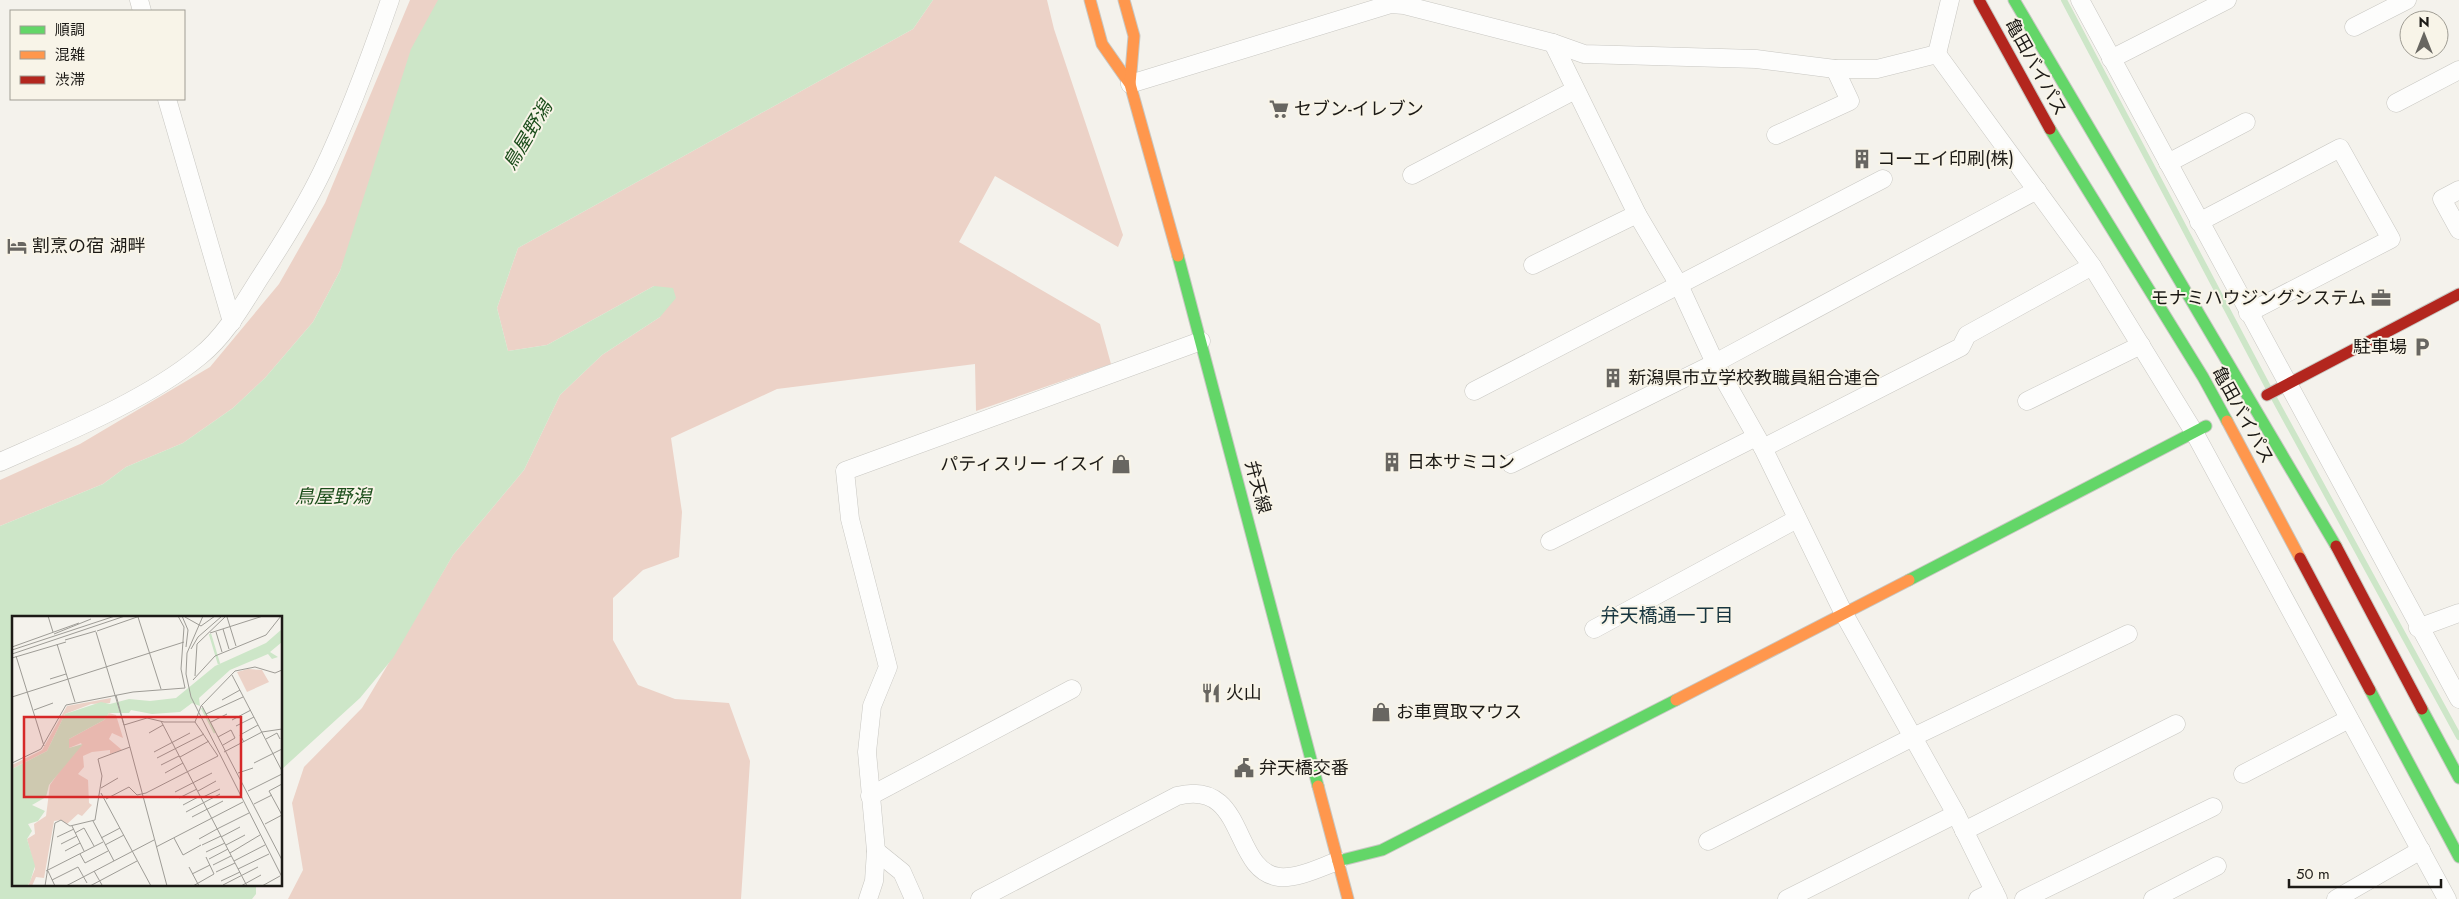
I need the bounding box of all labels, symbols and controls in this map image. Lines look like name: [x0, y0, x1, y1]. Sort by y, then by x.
legend: [10, 10, 185, 100]
north arrow: [2399, 10, 2449, 60]
text: N: [2418, 12, 2430, 32]
street label: 亀田バイパス: [1999, 14, 2073, 120]
text: 順調: [55, 19, 85, 41]
text: 混雑: [55, 44, 85, 66]
text: 渋滞: [55, 69, 85, 91]
water label: 鳥屋野潟: [496, 94, 560, 175]
place label: セブン-イレブン: [1294, 96, 1424, 122]
supermarket icon: セブン-イレブン: [1268, 98, 1290, 120]
place label: コーエイ印刷(株): [1877, 146, 2014, 172]
building icon: コーエイ印刷(株): [1851, 148, 1873, 170]
place label: 割烹の宿 湖畔: [32, 233, 145, 259]
hotel icon: 割烹の宿 湖畔: [6, 235, 28, 257]
place label: モナミハウジングシステム: [2151, 285, 2366, 311]
office icon: モナミハウジングシステム: [2370, 287, 2392, 309]
place label: 駐車場: [2353, 334, 2407, 360]
parking icon: 駐車場: [2411, 336, 2433, 358]
street label: 亀田バイパス: [2206, 362, 2280, 468]
place label: 新潟県市立学校教職員組合連合: [1628, 365, 1880, 391]
building icon: 新潟県市立学校教職員組合連合: [1602, 367, 1624, 389]
place label: 日本サミコン: [1407, 449, 1515, 475]
place label: パティスリー イスイ: [940, 451, 1106, 477]
building icon: 日本サミコン: [1381, 451, 1403, 473]
shop icon: パティスリー イスイ: [1110, 453, 1132, 475]
street label: 弁天線: [1238, 458, 1278, 516]
water label: 鳥屋野潟: [295, 483, 373, 510]
district label: 弁天橋通一丁目: [1600, 602, 1734, 629]
inset map: [12, 616, 282, 886]
place label: 火山: [1226, 680, 1262, 706]
restaurant icon: 火山: [1200, 682, 1222, 704]
place label: お車買取マウス: [1396, 699, 1522, 725]
shop icon: お車買取マウス: [1370, 701, 1392, 723]
place label: 弁天橋交番: [1259, 755, 1349, 781]
public building icon: 弁天橋交番: [1233, 757, 1255, 779]
scale bar: [2289, 856, 2442, 888]
text: 50 m: [2296, 863, 2330, 885]

